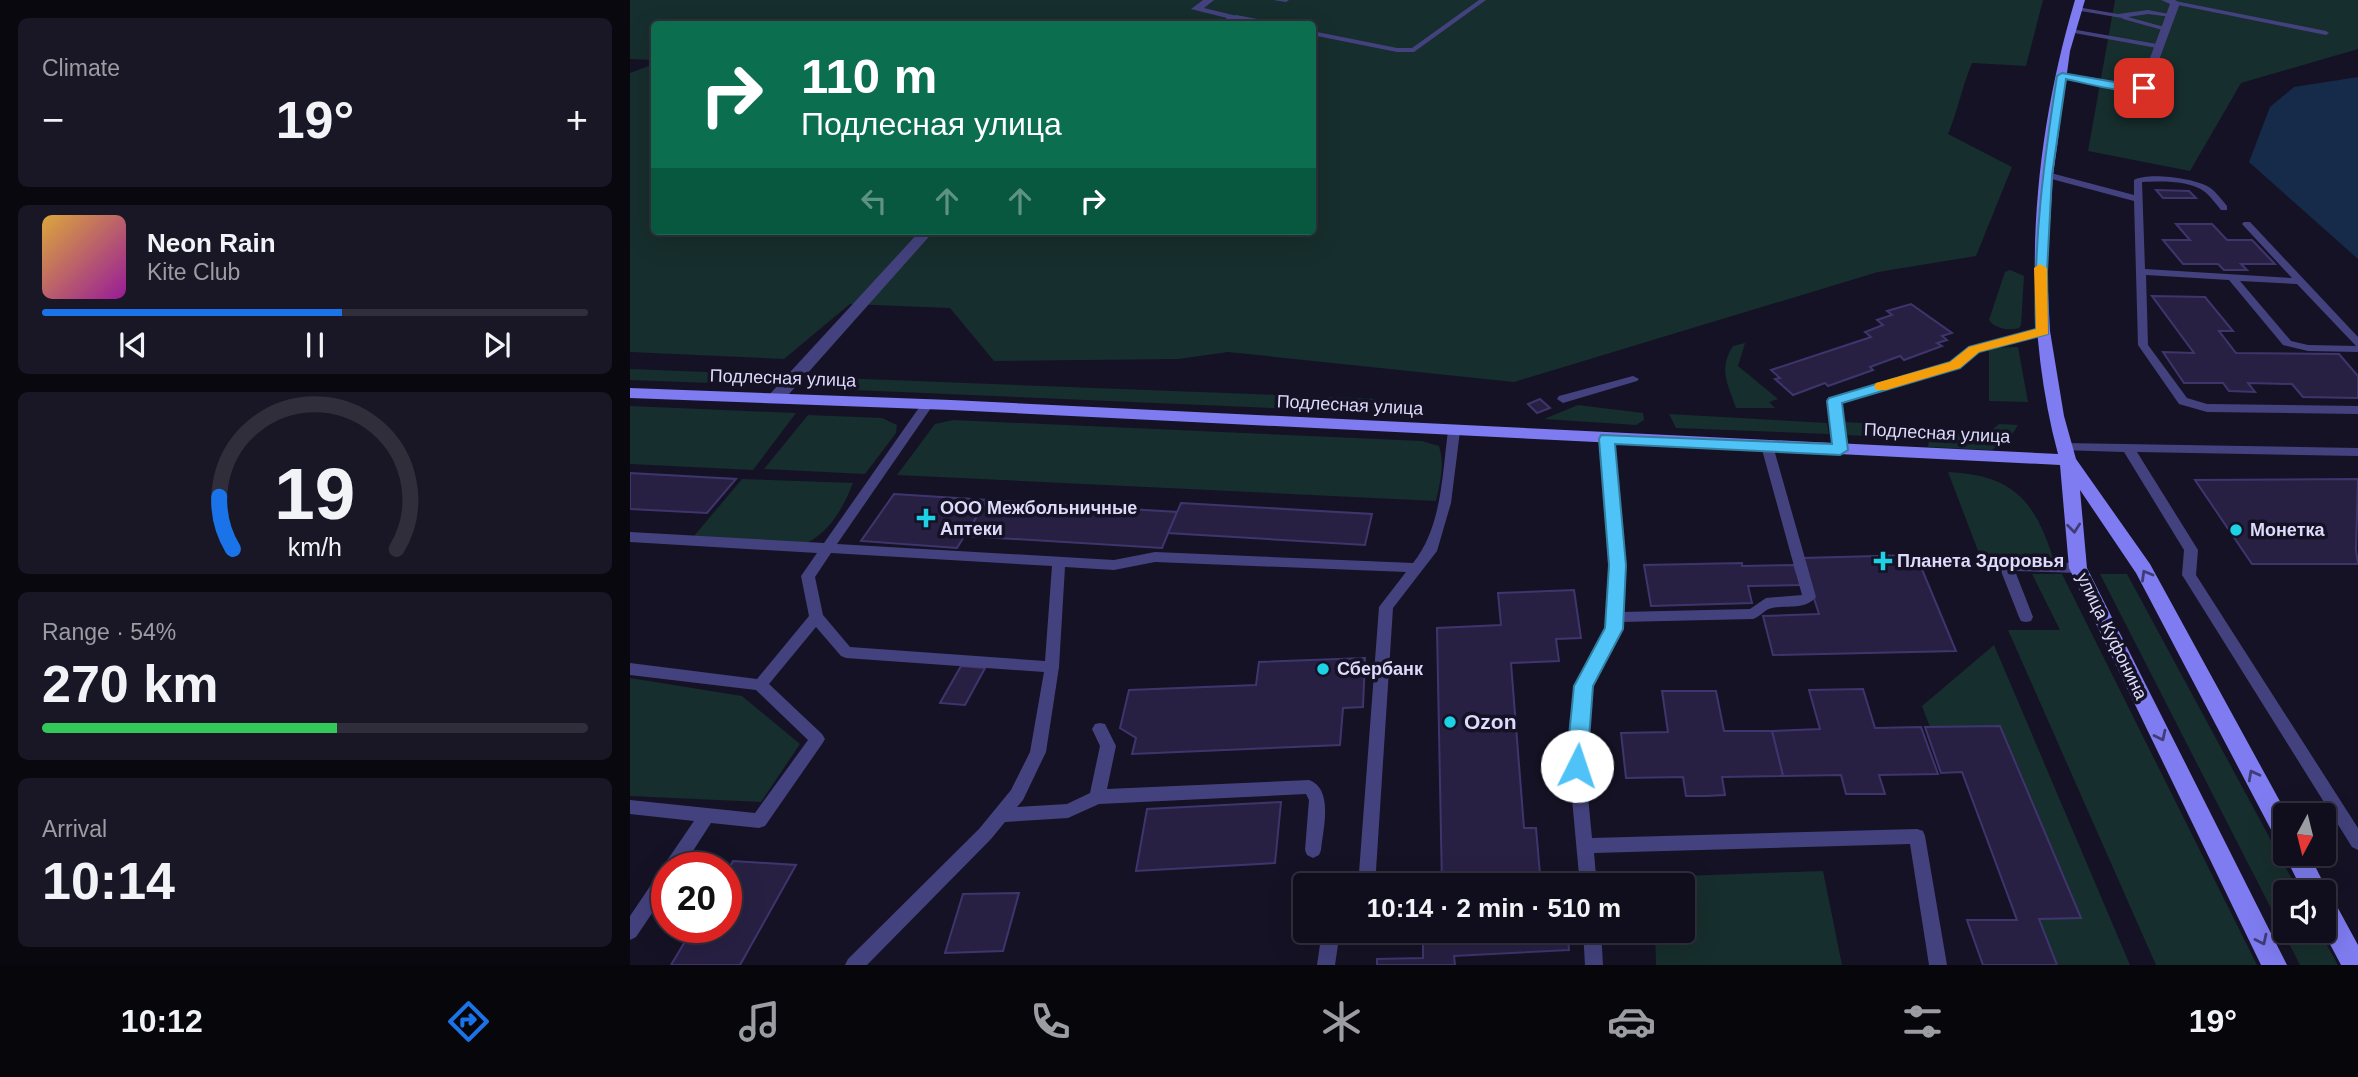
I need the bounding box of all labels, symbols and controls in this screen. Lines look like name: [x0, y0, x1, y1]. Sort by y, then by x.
icon: right: [686, 49, 777, 140]
text: 110 m: [801, 49, 937, 103]
text: Climate: [42, 55, 120, 81]
pin: [2114, 58, 2174, 118]
icon: arrive: [2125, 69, 2163, 107]
text: 19°: [276, 91, 354, 149]
text: −: [42, 99, 64, 141]
text: +: [566, 99, 588, 141]
text: Подлесная улица: [801, 106, 1062, 142]
icon: left: [855, 182, 893, 220]
icon: ahead: [928, 182, 966, 220]
icon: ahead: [1001, 182, 1039, 220]
icon: right: [1074, 182, 1112, 220]
text: Neon Rain: [147, 228, 276, 258]
text: Kite Club: [147, 259, 240, 285]
icon: previous: [114, 326, 152, 364]
icon: pause: [296, 326, 334, 364]
icon: next: [478, 326, 516, 364]
street label: Подлесная улица: [709, 365, 858, 391]
street label: Подлесная улица: [1276, 391, 1425, 419]
street label: Подлесная улица: [1863, 419, 2012, 447]
text: 19: [275, 453, 355, 534]
place label: ООО Межбольничные Аптеки: [940, 498, 1137, 539]
marker: ООО Межбольничные Аптеки: [918, 510, 934, 526]
place label: Монетка: [2250, 520, 2325, 540]
one-way arrow: [2067, 522, 2082, 534]
marker: Монетка: [2228, 522, 2244, 538]
text: km/h: [288, 532, 342, 560]
place label: Планета Здоровья: [1897, 551, 2064, 571]
marker: Планета Здоровья: [1875, 553, 1891, 569]
street label: улица Куфонина: [2073, 569, 2152, 704]
one-way arrow: [2141, 569, 2154, 582]
text: Range · 54%: [42, 619, 176, 645]
text: 270 km: [42, 655, 218, 713]
place label: Сбербанк: [1337, 659, 1424, 679]
marker: Сбербанк: [1315, 661, 1331, 677]
place label: Ozon: [1464, 710, 1517, 733]
marker: Ozon: [1442, 714, 1458, 730]
position arrow: [1540, 729, 1614, 803]
one-way arrow: [2153, 729, 2167, 741]
one-way arrow: [2248, 770, 2262, 782]
north arrow: [2273, 803, 2336, 866]
map controls: [2273, 803, 2336, 943]
text: Arrival: [42, 816, 107, 842]
text: 10:14: [42, 852, 175, 910]
speed limit sign: 20: [651, 852, 742, 943]
button: sound: [2273, 880, 2336, 943]
text: 10:14 · 2 min · 510 m: [1367, 893, 1621, 923]
one-way arrow: [2254, 933, 2268, 945]
icon: directions: [444, 997, 493, 1046]
icon: music: [735, 997, 784, 1046]
icon: phone: [1026, 997, 1075, 1046]
icon: climate: [1317, 997, 1366, 1046]
icon: car: [1607, 997, 1656, 1046]
icon: filters: [1898, 997, 1947, 1046]
text: 10:12: [121, 1003, 203, 1039]
text: 19°: [2189, 1003, 2237, 1039]

